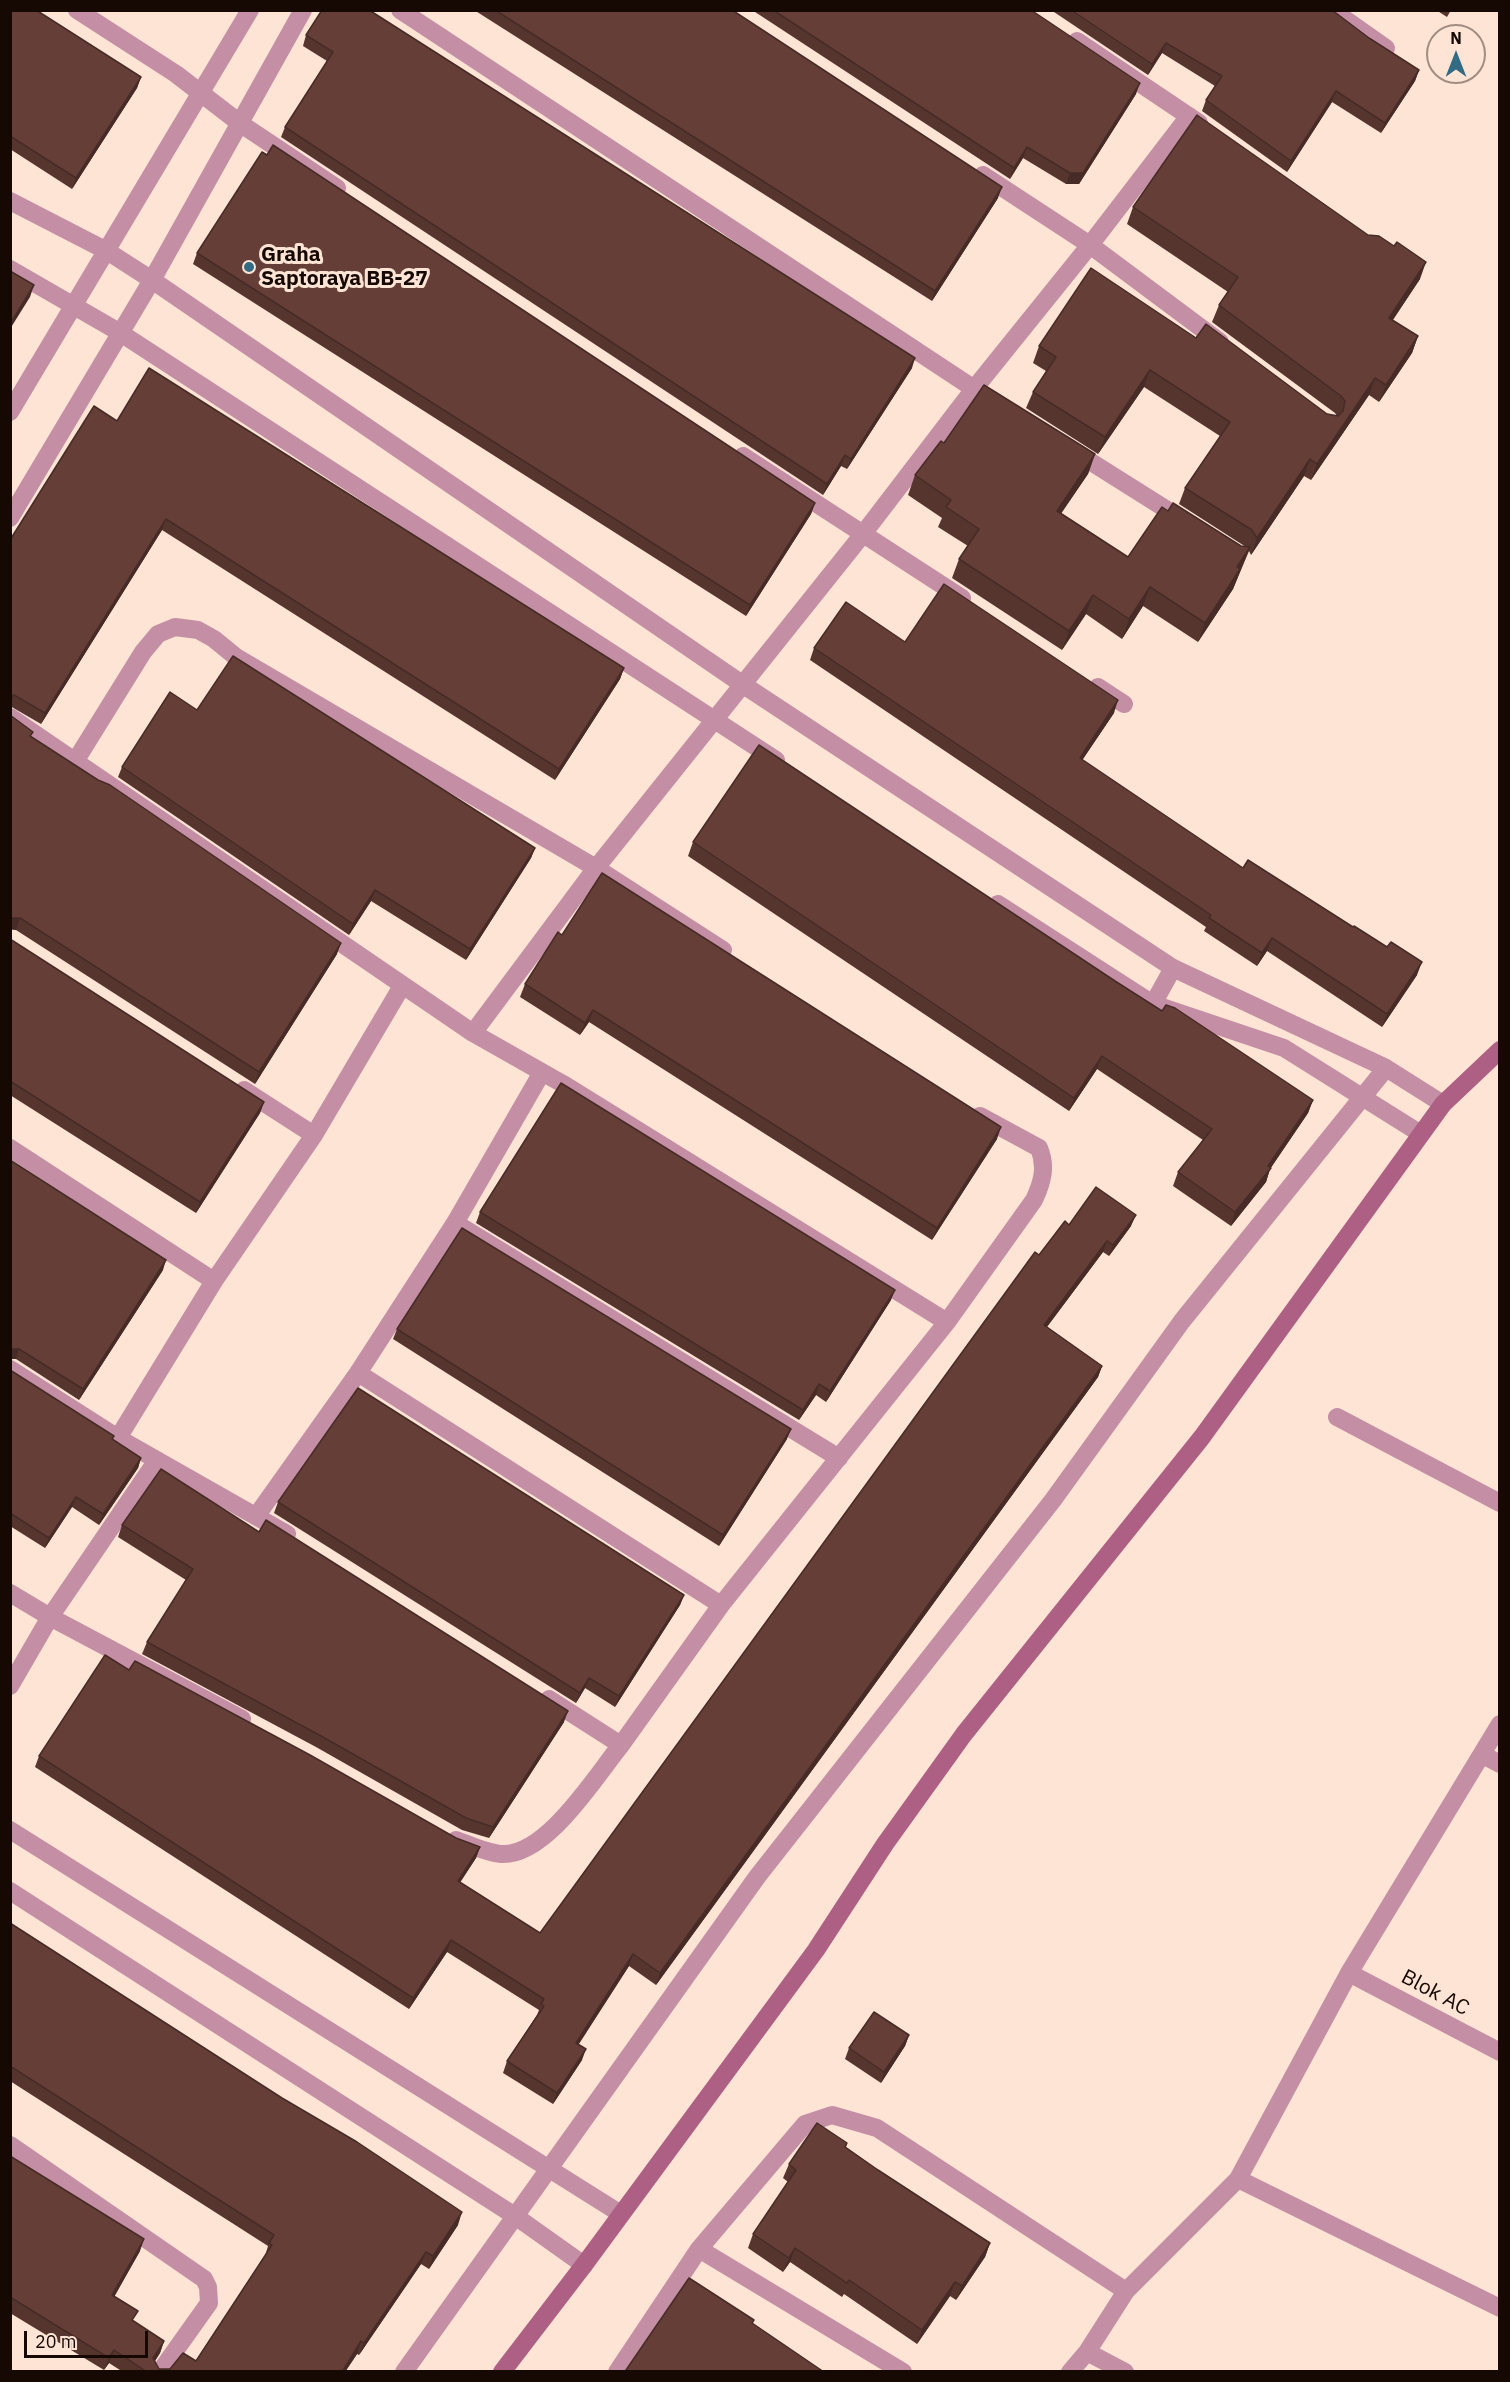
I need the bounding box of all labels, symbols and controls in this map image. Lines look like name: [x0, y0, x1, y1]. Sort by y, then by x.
north arrow: [1426, 24, 1486, 84]
text: N: [1450, 28, 1462, 48]
place label: Graha Saptoraya BB-27: [261, 242, 428, 292]
marker: Graha Saptoraya BB-27: [242, 260, 256, 274]
street label: Blok AC: [1397, 1965, 1473, 2021]
scale bar: [27, 2319, 152, 2357]
text: 20 m: [35, 2330, 77, 2353]

